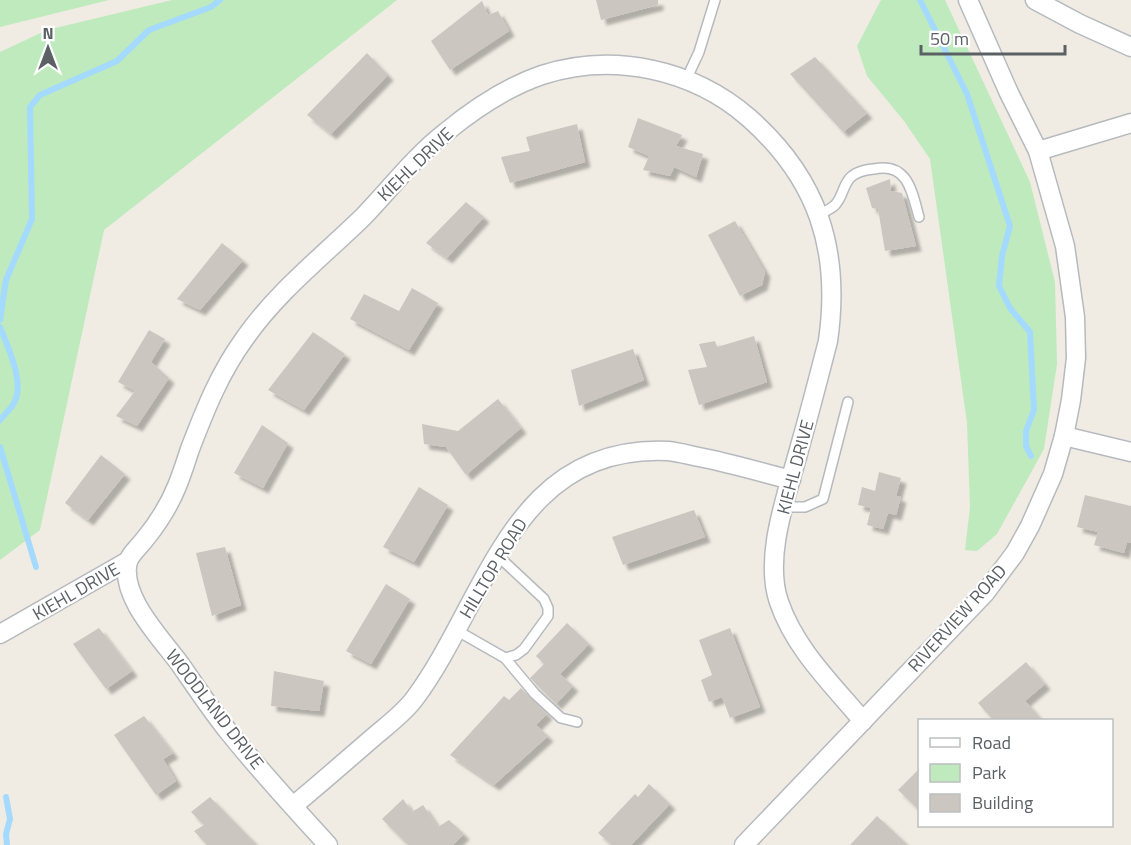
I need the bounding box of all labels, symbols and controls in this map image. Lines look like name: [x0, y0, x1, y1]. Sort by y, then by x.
north arrow: [18, 18, 78, 78]
scale bar: [921, 18, 1065, 56]
text: N: [42, 21, 54, 45]
text: 50 m: [930, 25, 969, 52]
street label: KIEHL DRIVE: [371, 121, 459, 207]
street label: KIEHL DRIVE: [769, 417, 821, 517]
street label: HILLTOP ROAD: [452, 513, 534, 623]
street label: KIEHL DRIVE: [27, 555, 125, 627]
street label: RIVERVIEW ROAD: [901, 558, 1013, 678]
street label: WOODLAND DRIVE: [159, 643, 271, 775]
legend: [918, 719, 1113, 827]
text: Road: [972, 729, 1011, 756]
text: Park: [972, 759, 1007, 786]
text: Building: [972, 789, 1033, 816]

